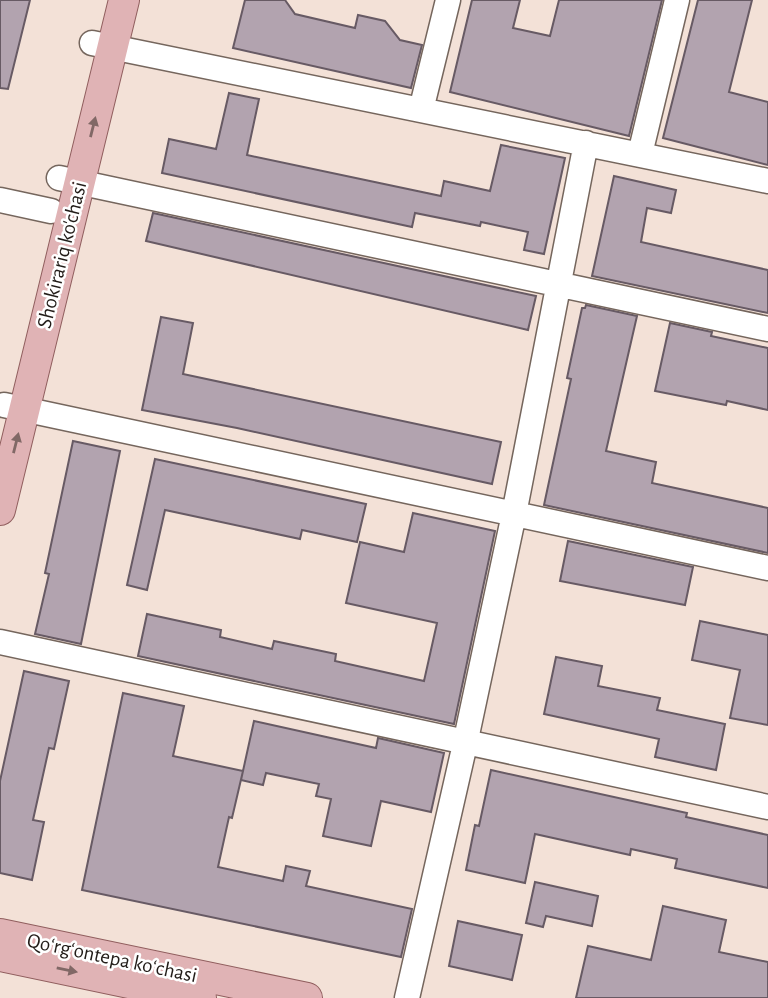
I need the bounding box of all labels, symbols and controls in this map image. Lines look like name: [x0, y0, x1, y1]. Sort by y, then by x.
one-way arrow: [88, 116, 99, 138]
street label: Shokirariq ko'chasi: [34, 179, 90, 331]
one-way arrow: [11, 432, 22, 454]
street label: Qoʻrgʻontepa koʻchasi: [25, 930, 199, 986]
one-way arrow: [56, 965, 78, 976]

